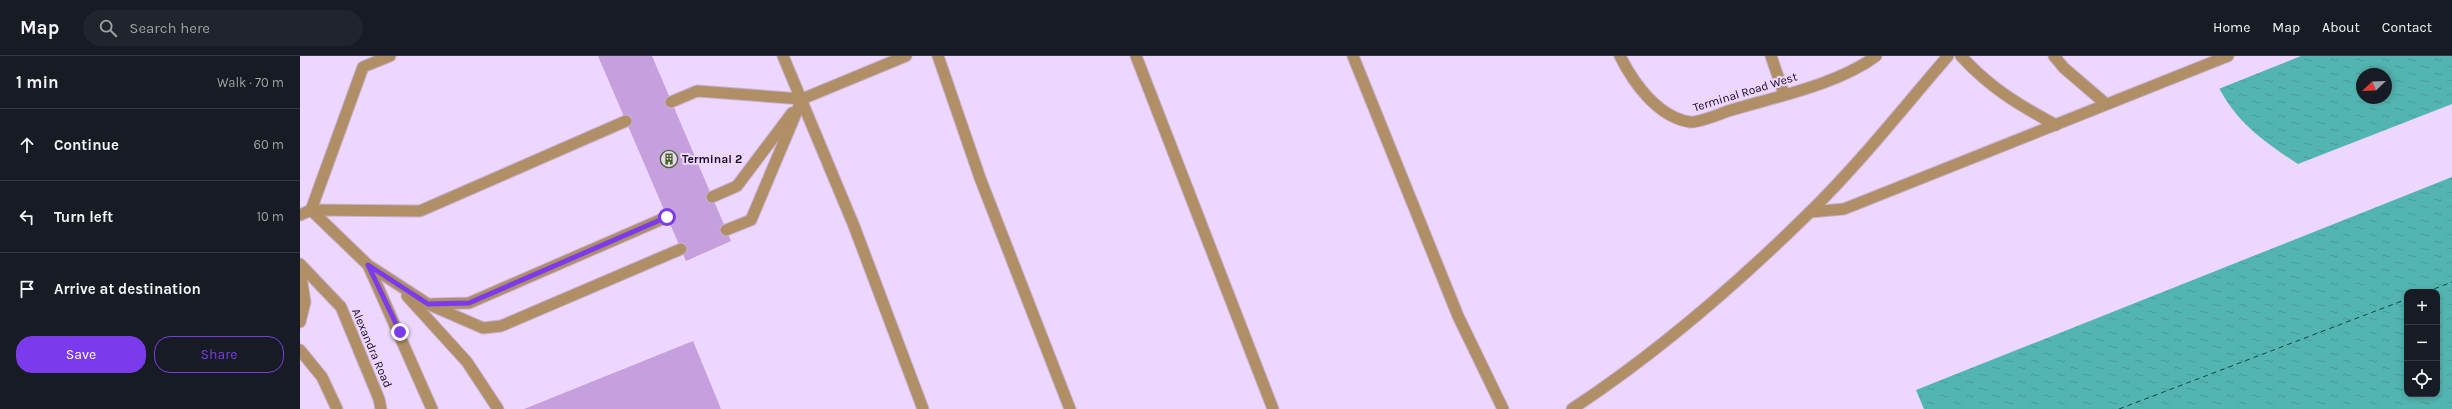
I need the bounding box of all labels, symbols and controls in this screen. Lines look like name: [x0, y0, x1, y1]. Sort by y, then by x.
search box: [83, 10, 363, 46]
text: Map: [20, 17, 59, 39]
icon: search: [97, 17, 119, 39]
text: Search here: [129, 19, 210, 37]
text: Home: [2213, 19, 2250, 36]
text: Map: [2272, 19, 2300, 36]
text: About: [2322, 19, 2360, 36]
text: Contact: [2382, 19, 2432, 36]
north arrow: [2356, 68, 2392, 104]
street label: Terminal Road West: [1691, 69, 1799, 115]
text: 1 min: [16, 72, 59, 92]
text: Walk · 70 m: [217, 75, 284, 90]
icon: ahead: [16, 134, 38, 156]
text: Continue: [54, 136, 119, 154]
text: 60 m: [254, 137, 284, 152]
building icon: Terminal 2: [659, 149, 679, 169]
place label: Terminal 2: [682, 152, 742, 166]
icon: left: [16, 206, 38, 228]
text: Turn left: [54, 208, 113, 226]
route start: [658, 208, 676, 226]
text: 10 m: [257, 209, 284, 224]
icon: arrive: [16, 278, 38, 300]
text: Arrive at destination: [54, 280, 201, 298]
map controls: [2404, 289, 2440, 397]
button: +: [2404, 289, 2440, 325]
street label: Alexandra Road: [349, 306, 395, 390]
route end: [391, 323, 409, 341]
button: −: [2404, 325, 2440, 361]
button: Save: [16, 336, 146, 373]
button: Share: [154, 336, 284, 373]
button: locate: [2404, 361, 2440, 397]

